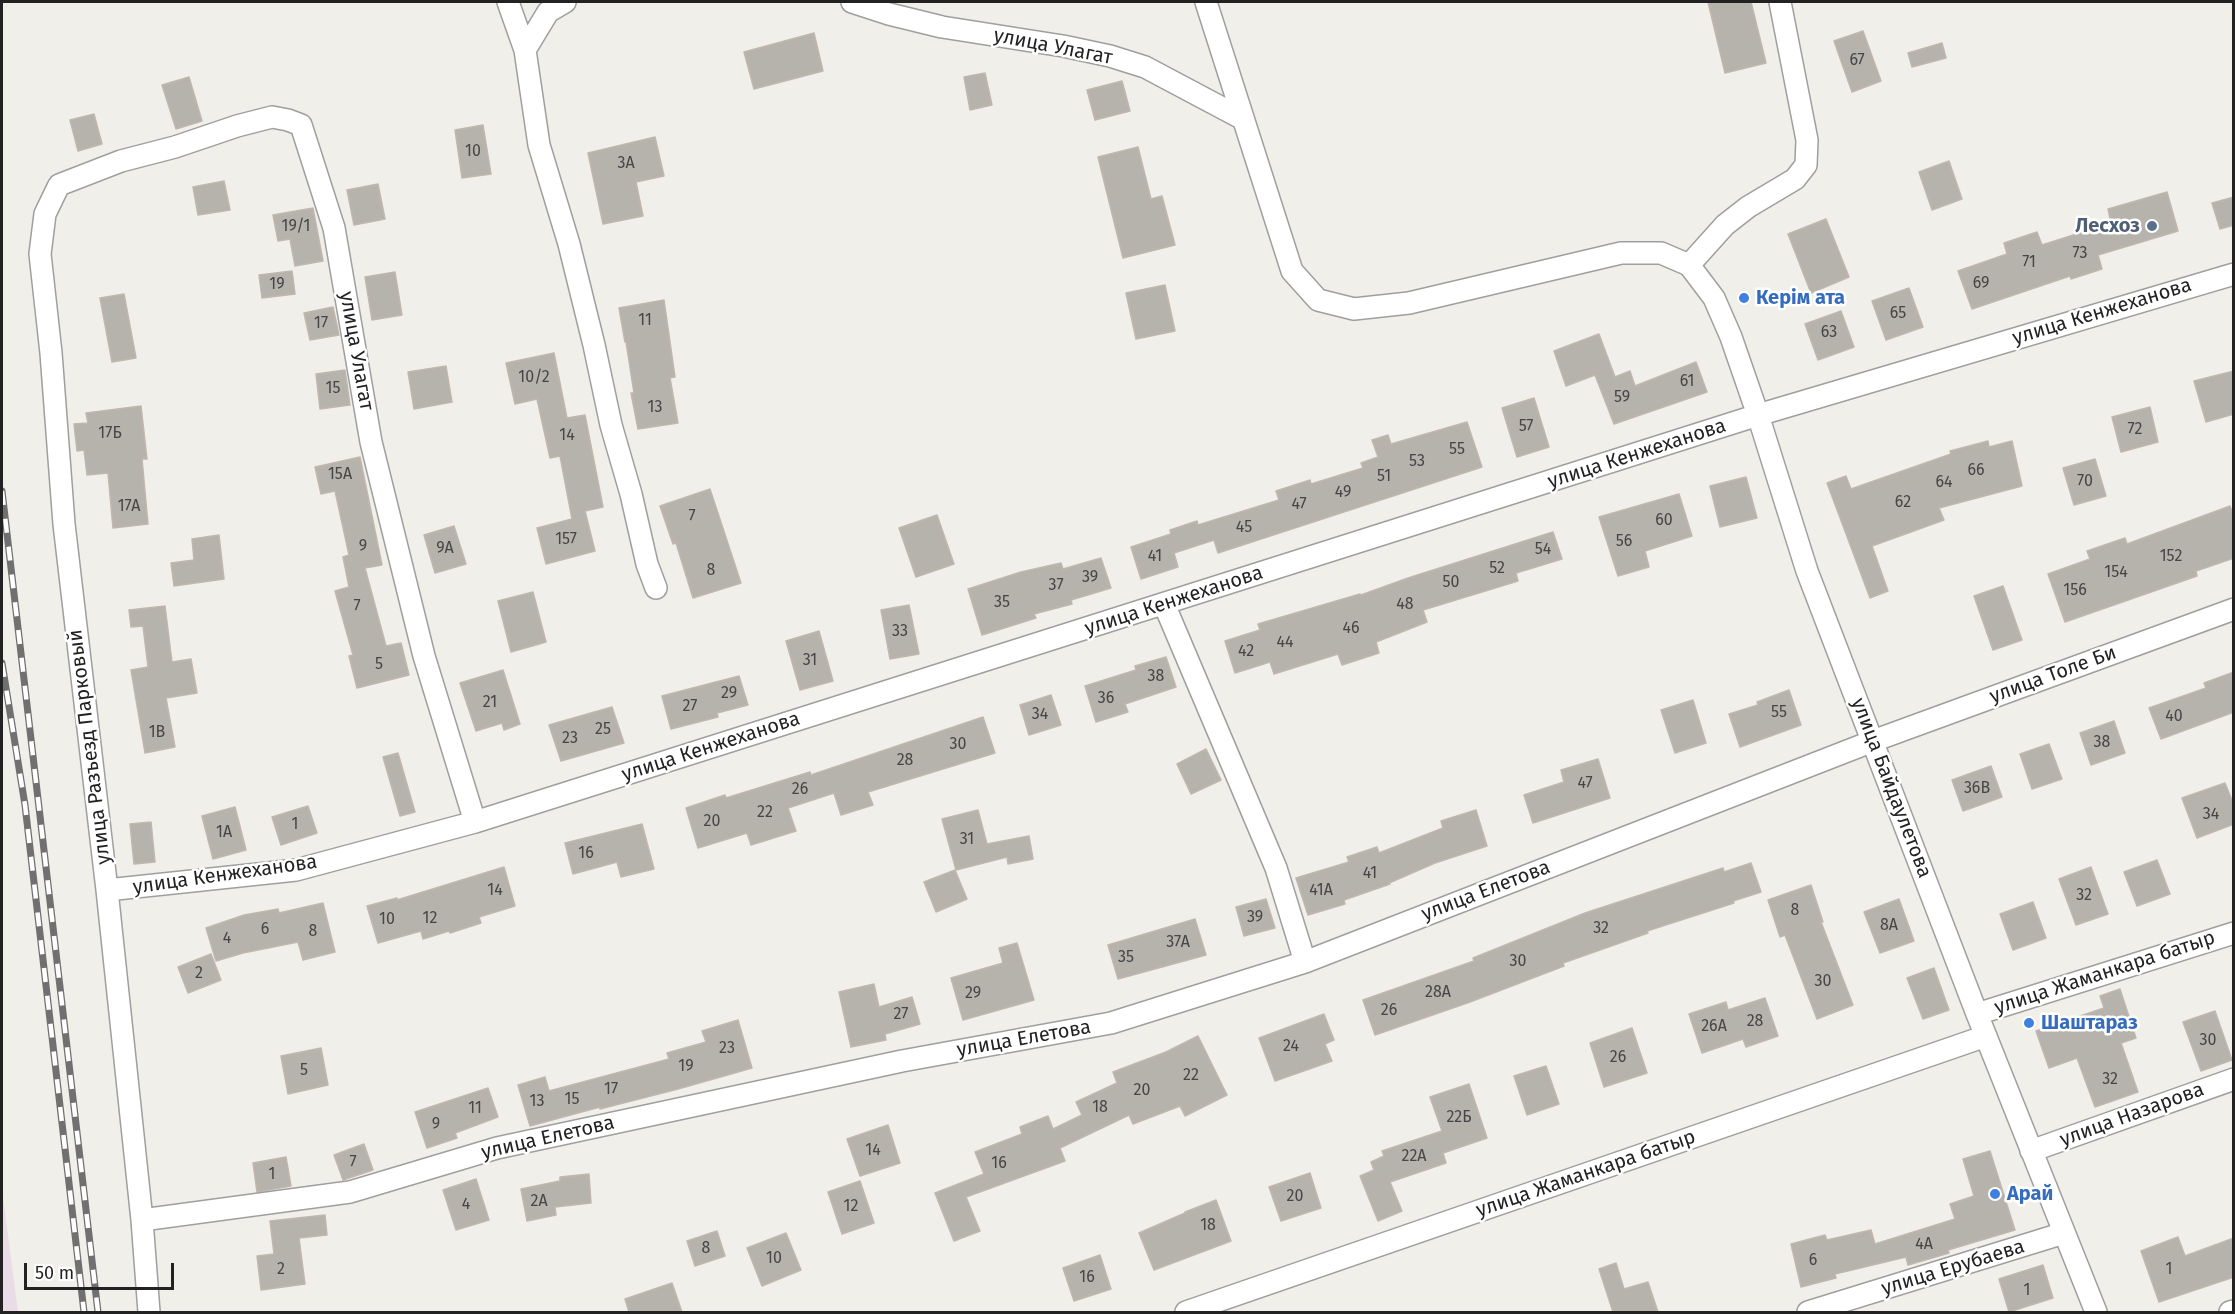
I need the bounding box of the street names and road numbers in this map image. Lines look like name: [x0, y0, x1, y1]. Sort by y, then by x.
street label: улица Улагат: [992, 24, 1114, 70]
street label: улица Кенжеханова: [2010, 273, 2194, 351]
street label: улица Улагат: [334, 290, 378, 412]
street label: улица Кенжеханова: [1545, 414, 1729, 494]
street label: улица Кенжеханова: [1082, 561, 1266, 641]
street label: улица Разъезд Парковый: [64, 628, 116, 866]
street label: улица Толе Би: [1986, 641, 2120, 709]
street label: улица Байдаулетова: [1846, 695, 1936, 881]
street label: улица Кенжеханова: [619, 707, 803, 787]
street label: улица Кенжеханова: [131, 850, 319, 900]
street label: улица Елетова: [1418, 855, 1554, 927]
street label: улица Жаманкара батыр: [1992, 926, 2218, 1020]
street label: улица Елетова: [955, 1015, 1093, 1063]
street label: улица Назарова: [2057, 1078, 2207, 1152]
street label: улица Елетова: [479, 1111, 617, 1165]
street label: улица Жаманкара батыр: [1473, 1125, 1699, 1223]
street label: улица Ерубаева: [1878, 1235, 2028, 1301]

